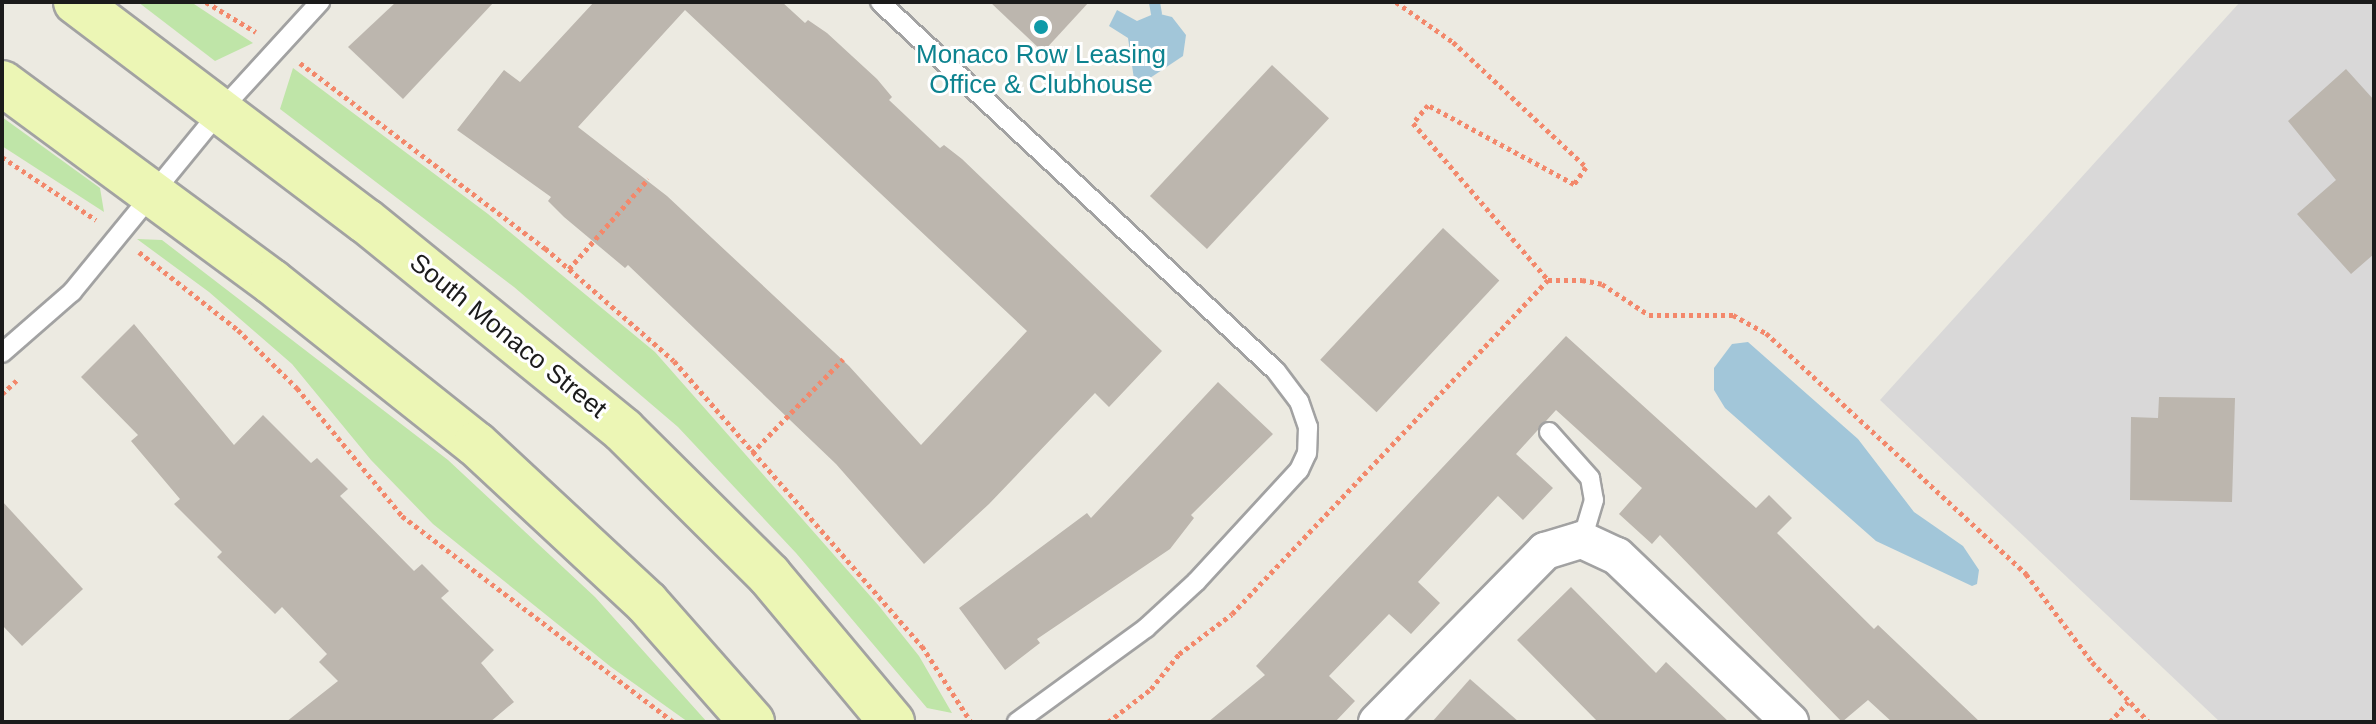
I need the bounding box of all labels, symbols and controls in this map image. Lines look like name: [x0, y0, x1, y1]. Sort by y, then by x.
marker: Monaco Row Leasing Office & Clubhouse: [1032, 18, 1050, 36]
place label: Monaco Row Leasing Office & Clubhouse: [916, 39, 1166, 100]
street label: South Monaco Street: [403, 247, 613, 425]

